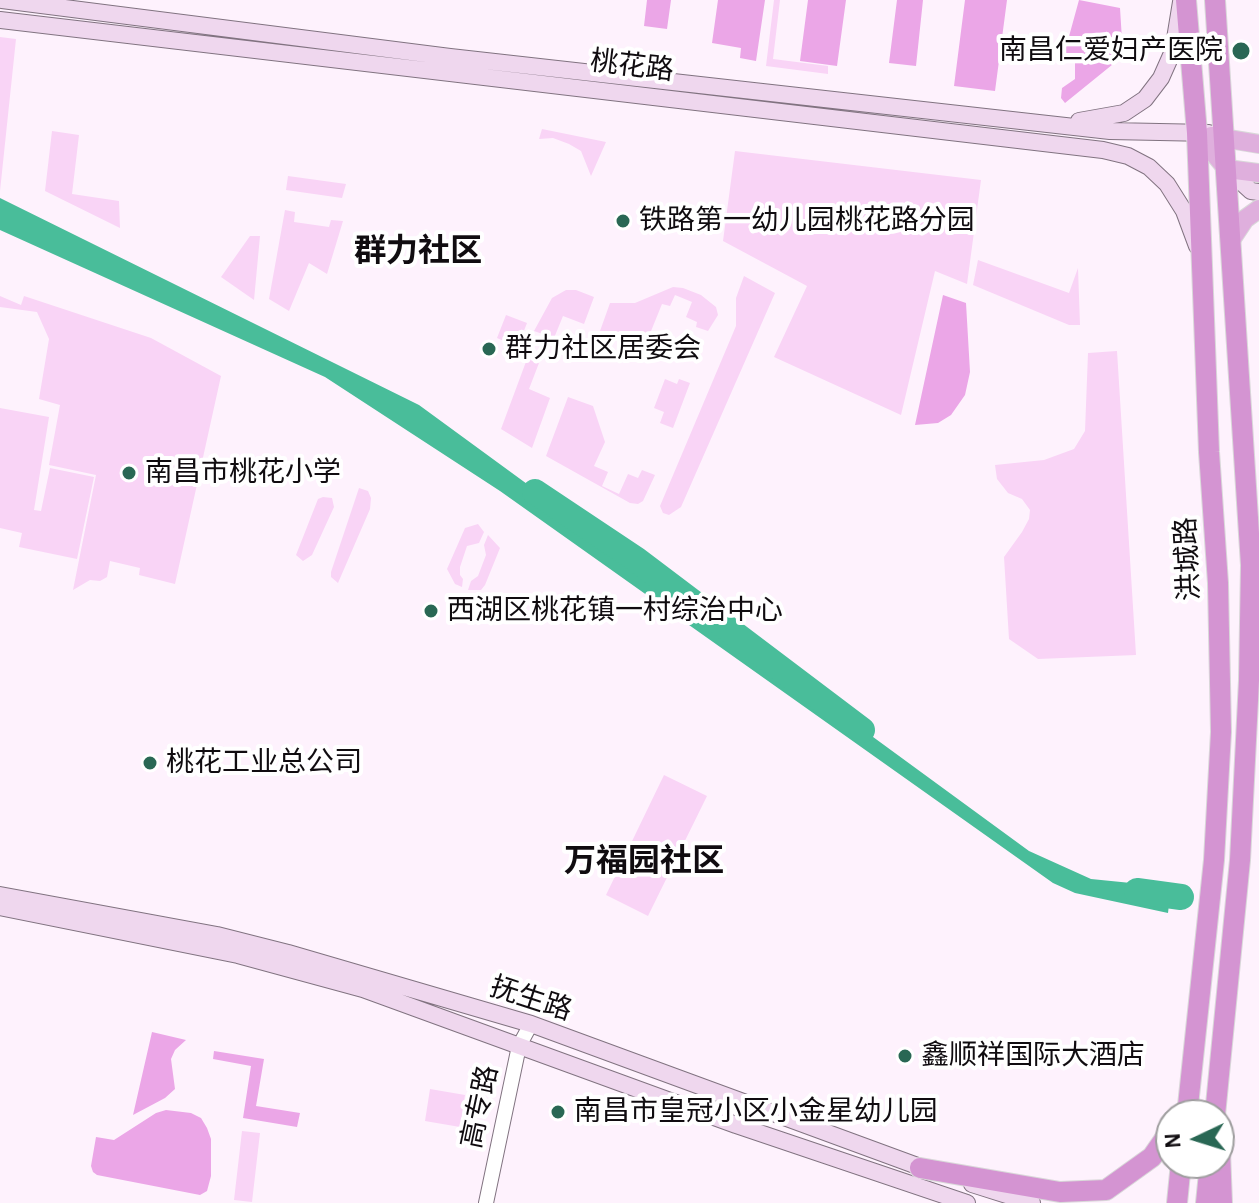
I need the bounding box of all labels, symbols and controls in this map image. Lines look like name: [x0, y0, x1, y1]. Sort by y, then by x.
place label: 南昌仁爱妇产医院: [999, 34, 1223, 68]
marker: 南昌仁爱妇产医院: [1230, 40, 1252, 62]
street label: 桃花路: [588, 44, 676, 88]
place label: 铁路第一幼儿园桃花路分园: [639, 204, 975, 238]
marker: 铁路第一幼儿园桃花路分园: [614, 212, 632, 230]
district label: 群力社区: [354, 232, 482, 270]
place label: 群力社区居委会: [505, 332, 701, 366]
marker: 群力社区居委会: [480, 340, 498, 358]
place label: 南昌市桃花小学: [145, 456, 341, 490]
marker: 南昌市桃花小学: [120, 464, 138, 482]
street label: 洪城路: [1169, 516, 1207, 602]
place label: 西湖区桃花镇一村综治中心: [447, 594, 783, 628]
marker: 西湖区桃花镇一村综治中心: [422, 602, 440, 620]
place label: 桃花工业总公司: [166, 746, 362, 780]
marker: 桃花工业总公司: [141, 754, 159, 772]
district label: 万福园社区: [564, 842, 724, 880]
street label: 抚生路: [486, 970, 576, 1028]
place label: 鑫顺祥国际大酒店: [921, 1039, 1145, 1073]
marker: 鑫顺祥国际大酒店: [896, 1047, 914, 1065]
street label: 高专路: [455, 1062, 505, 1152]
place label: 南昌市皇冠小区小金星幼儿园: [574, 1095, 938, 1129]
north arrow: [1155, 1099, 1235, 1179]
marker: 南昌市皇冠小区小金星幼儿园: [549, 1103, 567, 1121]
text: N: [1162, 1132, 1185, 1149]

